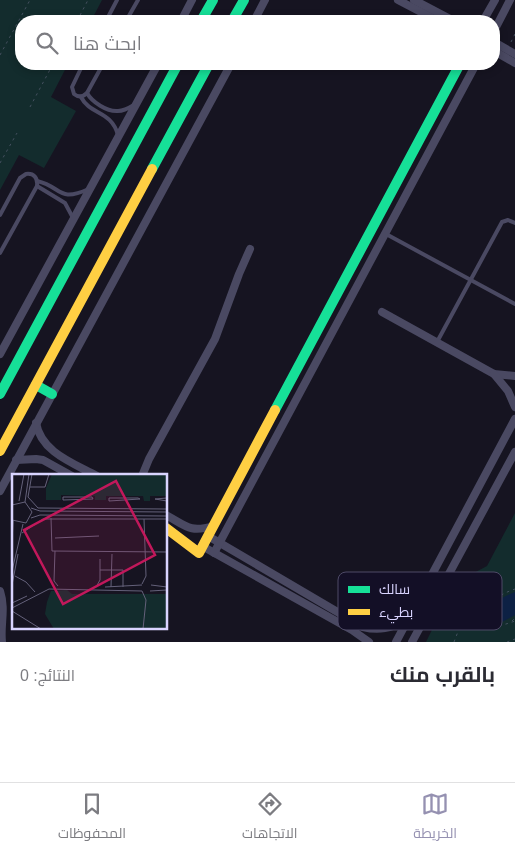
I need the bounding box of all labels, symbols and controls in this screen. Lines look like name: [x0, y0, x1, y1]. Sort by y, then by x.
search box: [15, 15, 500, 70]
icon: search: [33, 29, 61, 57]
text: ابحث هنا: [73, 33, 142, 54]
inset map: [12, 474, 168, 630]
legend: [338, 572, 502, 630]
text: سالك: [379, 581, 410, 597]
text: بطيء: [379, 604, 413, 624]
text: بالقرب منك: [390, 663, 495, 686]
text: النتائج: 0: [20, 667, 75, 684]
tab: المحفوظات: [58, 790, 126, 846]
tab: الاتجاهات: [242, 790, 297, 846]
tab: الخريطة: [413, 790, 457, 846]

